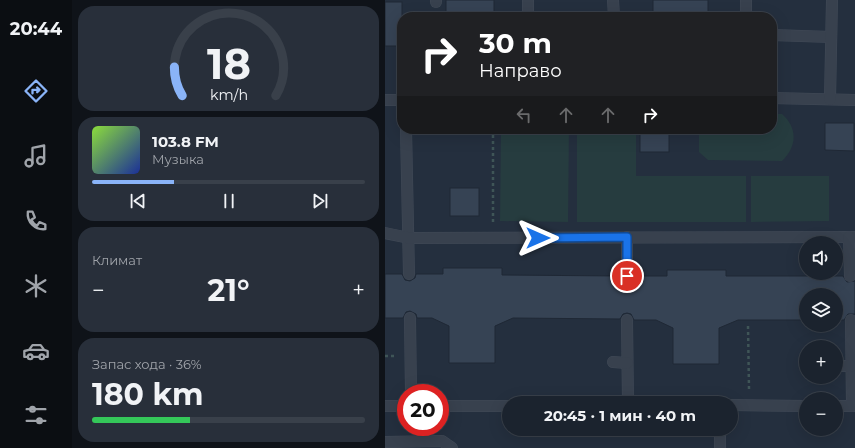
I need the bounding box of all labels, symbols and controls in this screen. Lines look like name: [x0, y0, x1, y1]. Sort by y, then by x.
text: 20:44: [10, 18, 62, 40]
text: 30 m: [479, 26, 552, 60]
icon: right: [413, 28, 465, 80]
text: 18: [207, 39, 250, 89]
text: Направо: [479, 60, 562, 82]
icon: directions: [22, 77, 50, 105]
text: km/h: [209, 86, 248, 104]
icon: left: [513, 104, 535, 126]
icon: ahead: [555, 104, 577, 126]
icon: ahead: [597, 104, 619, 126]
icon: right: [639, 104, 661, 126]
text: 103.8 FM: [152, 132, 219, 151]
icon: music: [22, 142, 50, 170]
text: Музыка: [152, 151, 204, 167]
icon: previous: [127, 190, 149, 212]
icon: pause: [218, 190, 240, 212]
icon: next: [309, 190, 331, 212]
icon: phone: [22, 207, 50, 235]
position arrow: [517, 217, 559, 259]
map controls: [799, 236, 843, 436]
button: sound: [799, 236, 843, 280]
text: Климат: [92, 252, 142, 268]
pin: [610, 259, 644, 293]
icon: arrive: [616, 265, 638, 287]
icon: climate: [22, 272, 50, 300]
text: 21°: [208, 272, 250, 309]
text: −: [92, 277, 105, 304]
text: +: [352, 277, 365, 304]
button: layers: [799, 288, 843, 332]
icon: car: [22, 337, 50, 365]
button: +: [799, 340, 843, 384]
text: Запас хода · 36%: [92, 356, 201, 372]
text: 180 km: [92, 376, 203, 413]
speed limit sign: 20: [397, 384, 449, 436]
button: −: [799, 392, 843, 436]
icon: filters: [22, 401, 50, 429]
text: 20:45 · 1 мин · 40 m: [544, 406, 696, 425]

